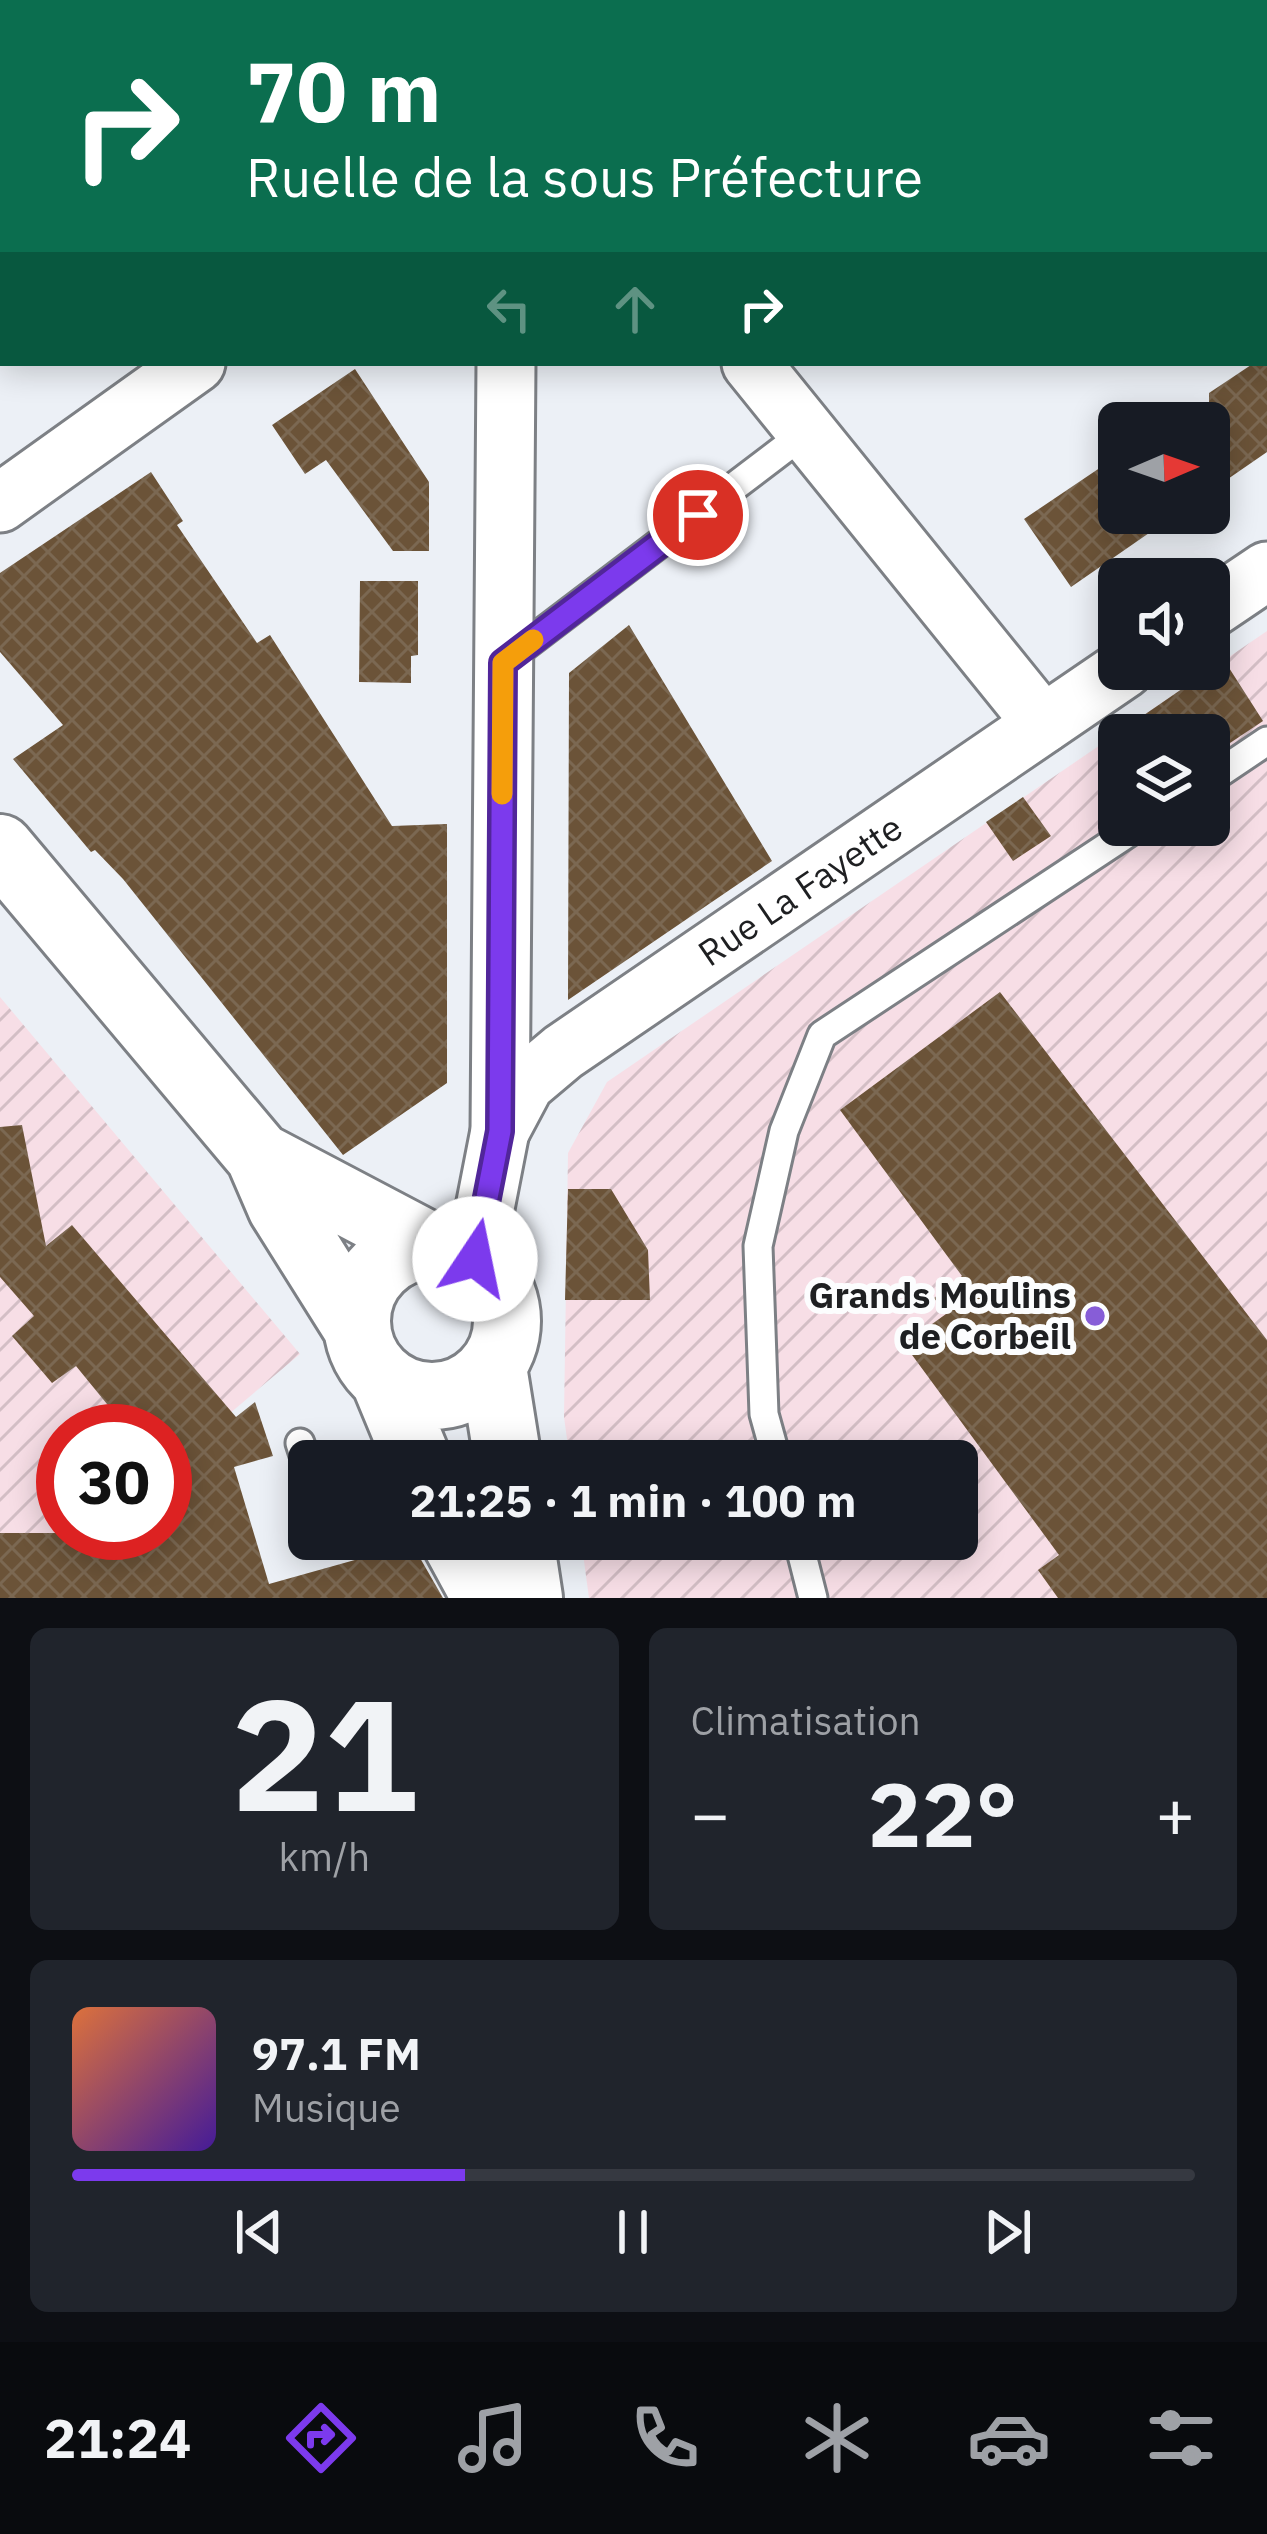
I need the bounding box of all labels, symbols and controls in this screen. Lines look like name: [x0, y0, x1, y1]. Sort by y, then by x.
text: 70 m: [246, 36, 442, 145]
icon: right: [48, 48, 204, 204]
text: Ruelle de la sous Préfecture: [246, 142, 923, 212]
icon: left: [476, 276, 542, 342]
icon: ahead: [602, 276, 668, 342]
icon: right: [728, 276, 794, 342]
north arrow: [1098, 402, 1230, 534]
map controls: [1098, 402, 1230, 846]
pin: [647, 464, 749, 566]
icon: arrive: [665, 482, 731, 548]
button: sound: [1098, 558, 1230, 690]
button: layers: [1098, 714, 1230, 846]
street label: Rue La Fayette: [689, 803, 911, 976]
position arrow: [412, 1196, 538, 1322]
place label: Grands Moulins de Corbeil: [809, 1271, 1071, 1359]
marker: Grands Moulins de Corbeil: [1082, 1303, 1108, 1329]
speed limit sign: 30: [36, 1404, 192, 1560]
text: 21:25 · 1 min · 100 m: [410, 1471, 856, 1529]
text: 21: [231, 1651, 418, 1854]
text: Climatisation: [691, 1695, 921, 1746]
text: 22°: [868, 1755, 1018, 1872]
text: −: [691, 1770, 730, 1856]
text: +: [1155, 1770, 1195, 1856]
text: km/h: [278, 1831, 370, 1882]
text: 97.1 FM: [252, 2024, 421, 2082]
text: Musique: [252, 2082, 401, 2133]
icon: previous: [226, 2199, 292, 2265]
icon: pause: [600, 2199, 666, 2265]
icon: next: [975, 2199, 1041, 2265]
icon: directions: [279, 2396, 363, 2480]
icon: music: [451, 2396, 535, 2480]
icon: phone: [623, 2396, 707, 2480]
icon: climate: [795, 2396, 879, 2480]
icon: car: [967, 2396, 1051, 2480]
icon: filters: [1139, 2396, 1223, 2480]
text: 21:24: [44, 2403, 191, 2473]

